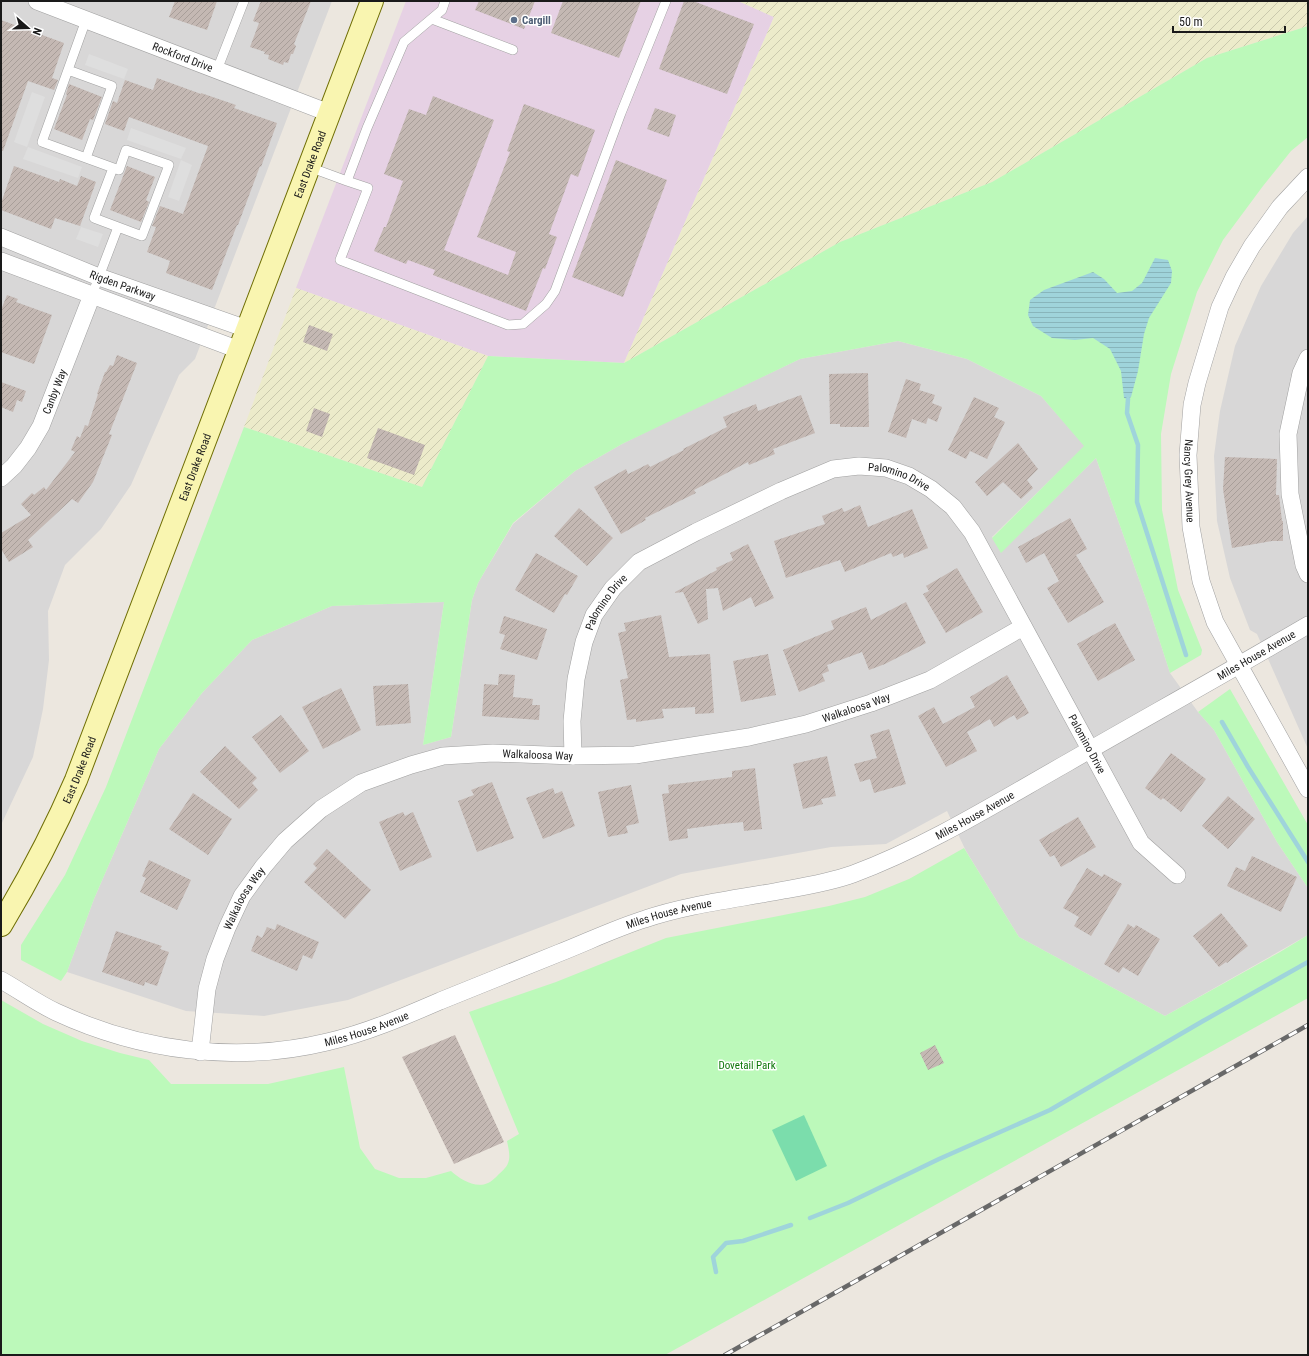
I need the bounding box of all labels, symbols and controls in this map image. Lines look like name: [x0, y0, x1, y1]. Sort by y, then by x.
north arrow: [8, 8, 48, 48]
scale bar: [1173, 8, 1285, 34]
place label: Cargill: [522, 14, 551, 27]
marker: Cargill: [509, 15, 519, 25]
text: 50 m: [1179, 15, 1203, 29]
text: N: [30, 26, 44, 37]
street label: Rockford Drive: [151, 39, 215, 74]
street label: East Drake Road: [291, 129, 329, 200]
street label: Rigden Parkway: [88, 267, 158, 303]
street label: Canby Way: [40, 367, 69, 416]
street label: East Drake Road: [176, 432, 214, 503]
street label: Nancy Grey Avenue: [1181, 439, 1197, 523]
street label: Palomino Drive: [868, 460, 932, 493]
street label: Palomino Drive: [582, 571, 630, 632]
street label: Miles House Avenue: [1215, 627, 1298, 683]
street label: Walkaloosa Way: [821, 690, 892, 725]
street label: Palomino Drive: [1066, 712, 1109, 776]
street label: East Drake Road: [60, 735, 98, 806]
street label: Walkaloosa Way: [502, 747, 574, 763]
street label: Miles House Avenue: [933, 788, 1017, 842]
street label: Walkaloosa Way: [221, 864, 268, 932]
street label: Miles House Avenue: [624, 896, 713, 931]
street label: Miles House Avenue: [323, 1009, 411, 1049]
park label: Dovetail Park: [718, 1059, 776, 1072]

